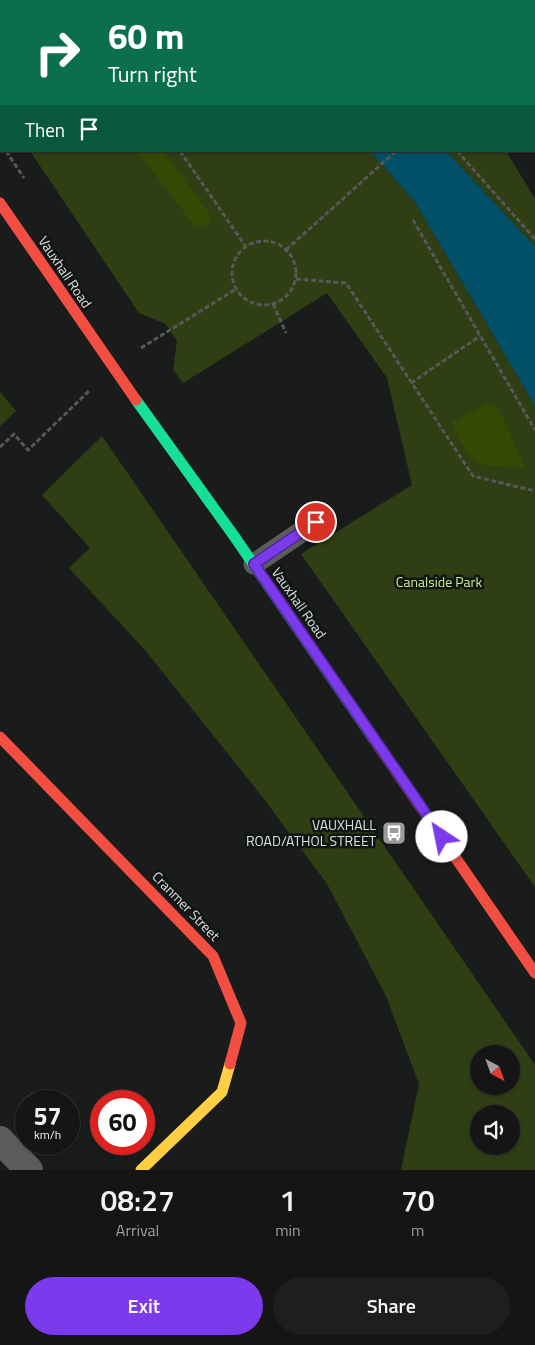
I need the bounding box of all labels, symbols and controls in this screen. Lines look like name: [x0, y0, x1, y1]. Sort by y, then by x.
text: 60 m: [108, 9, 184, 63]
icon: right: [25, 20, 90, 85]
text: Turn right: [108, 57, 197, 91]
text: Then: [25, 115, 65, 144]
icon: arrive: [75, 115, 103, 143]
street label: Vauxhall Road: [34, 231, 97, 312]
pin: [295, 501, 337, 543]
icon: arrive: [302, 508, 330, 536]
street label: Vauxhall Road: [267, 563, 332, 643]
park label: Canalside Park: [396, 571, 482, 592]
position arrow: [415, 810, 467, 862]
place label: VAUXHALL ROAD/ATHOL STREET: [246, 814, 377, 851]
bus stop icon: VAUXHALL ROAD/ATHOL STREET: [381, 820, 407, 846]
street label: Cranmer Street: [148, 866, 225, 945]
north arrow: [470, 1045, 520, 1095]
map controls: [470, 1045, 520, 1155]
speed limit sign: 60: [90, 1090, 155, 1155]
text: 57: [33, 1097, 62, 1135]
button: sound: [470, 1105, 520, 1155]
text: km/h: [34, 1125, 61, 1144]
text: 08:27: [100, 1177, 175, 1223]
text: 1: [279, 1177, 296, 1223]
text: 70: [401, 1177, 435, 1223]
text: Arrival: [116, 1218, 159, 1242]
text: min: [275, 1218, 301, 1242]
text: m: [411, 1218, 424, 1242]
button: Exit: [25, 1277, 263, 1335]
button: Share: [273, 1277, 510, 1335]

